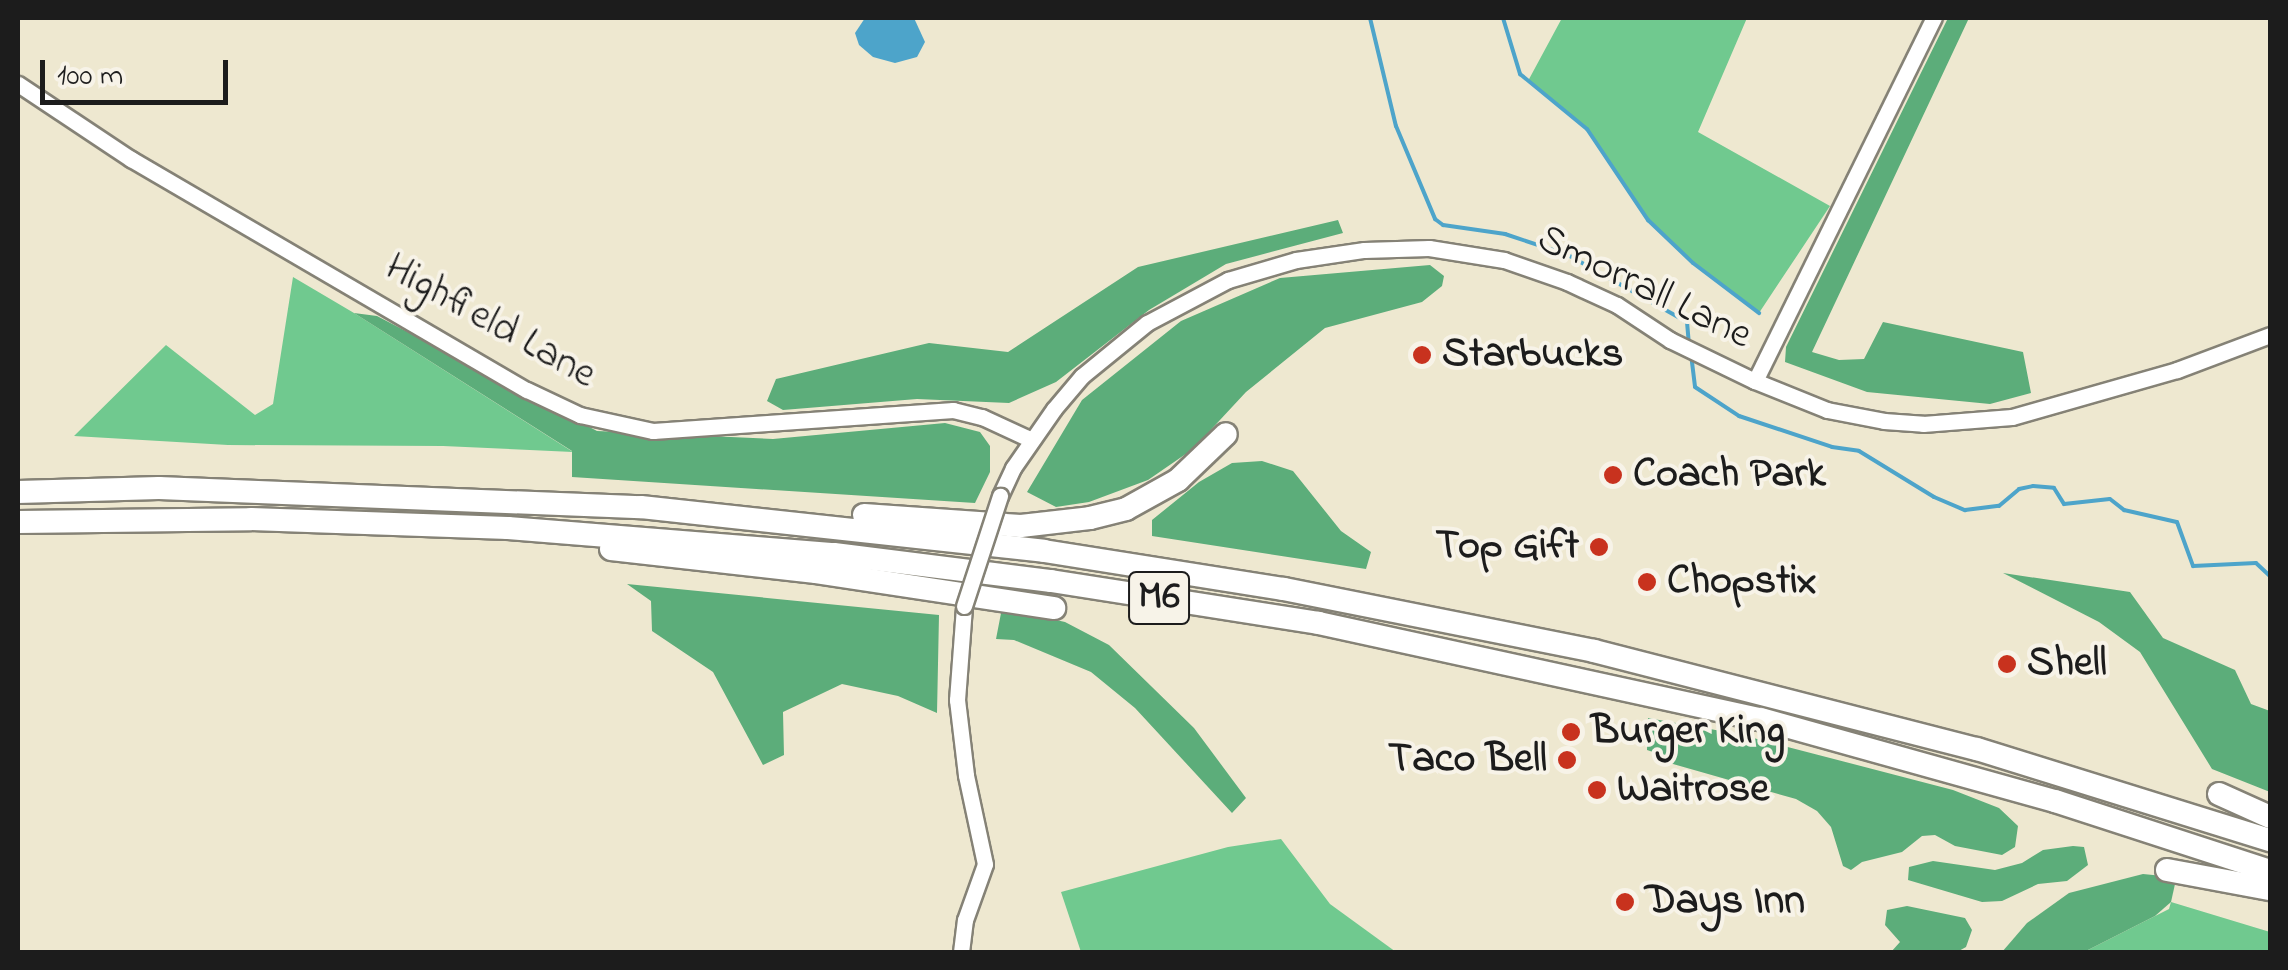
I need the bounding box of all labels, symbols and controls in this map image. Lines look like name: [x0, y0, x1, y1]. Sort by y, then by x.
scale bar: [45, 40, 232, 102]
text: 100 m: [57, 55, 123, 99]
street label: Smorrall Lane: [1528, 214, 1760, 362]
street label: Highfield Lane: [375, 243, 605, 401]
place label: Starbucks: [1442, 330, 1623, 380]
marker: Starbucks: [1411, 344, 1433, 366]
place label: Coach Park: [1633, 450, 1826, 500]
marker: Coach Park: [1602, 464, 1624, 486]
place label: Top Gift: [1436, 522, 1579, 572]
marker: Top Gift: [1588, 536, 1610, 558]
place label: Chopstix: [1667, 557, 1817, 607]
road number: M6: [1126, 563, 1192, 633]
marker: Chopstix: [1636, 571, 1658, 593]
place label: Shell: [2027, 639, 2107, 689]
marker: Shell: [1996, 653, 2018, 675]
place label: Burger King: [1591, 707, 1785, 757]
marker: Burger King: [1560, 721, 1582, 743]
place label: Taco Bell: [1388, 735, 1547, 785]
marker: Taco Bell: [1556, 749, 1578, 771]
place label: Waitrose: [1617, 765, 1769, 815]
marker: Waitrose: [1586, 779, 1608, 801]
place label: Days Inn: [1645, 877, 1805, 927]
marker: Days Inn: [1614, 891, 1636, 913]

